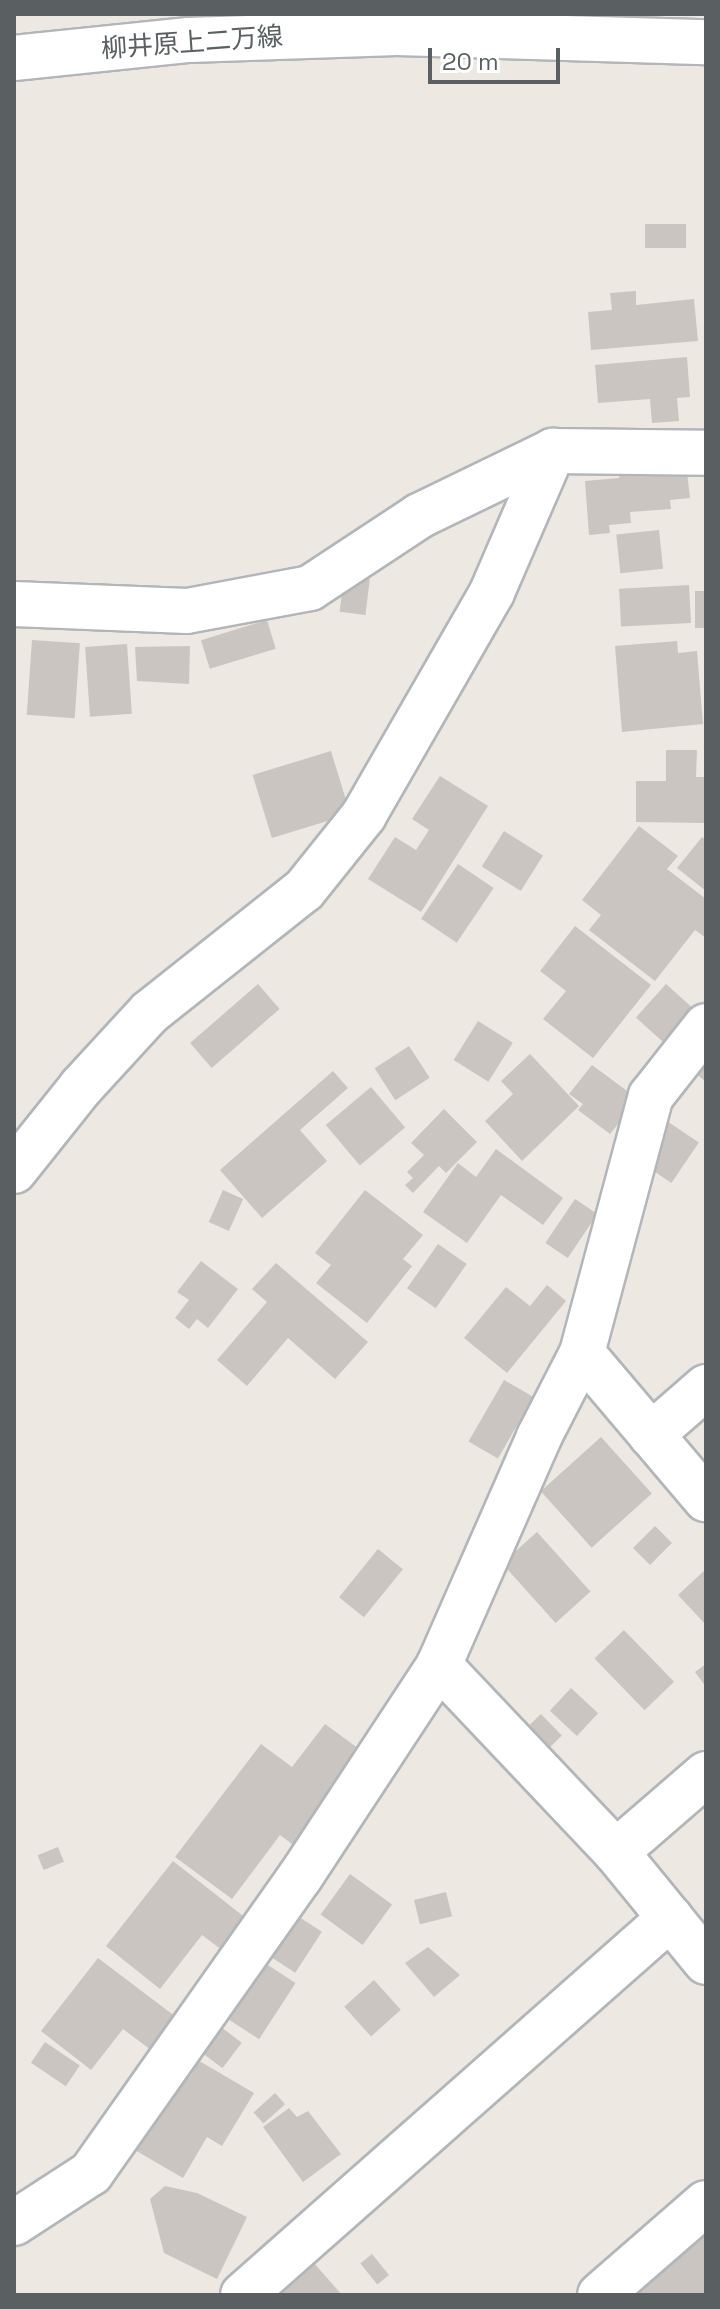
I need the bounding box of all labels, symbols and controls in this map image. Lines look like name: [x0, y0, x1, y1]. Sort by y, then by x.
street label: 柳井原上二万線: [100, 21, 284, 65]
scale bar: [432, 32, 564, 82]
text: 20 m: [442, 46, 499, 77]

